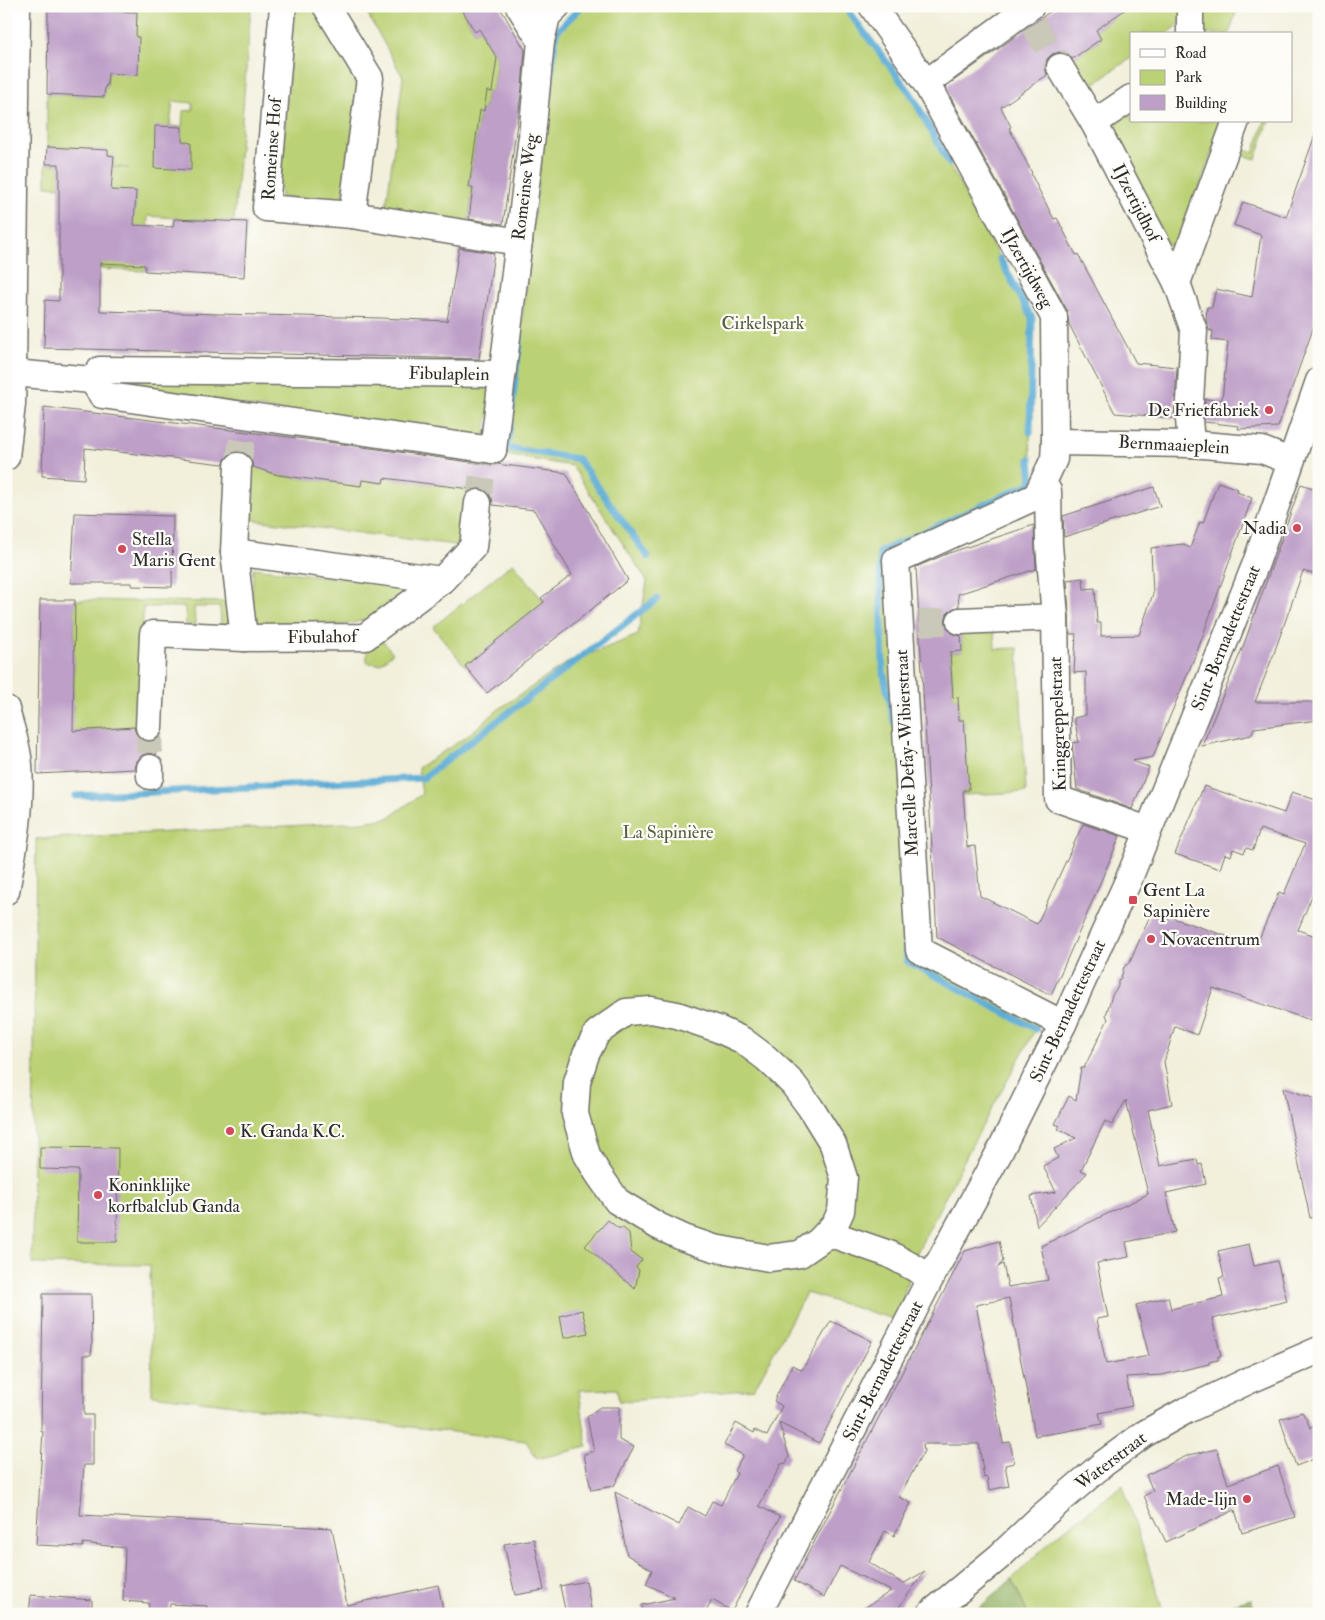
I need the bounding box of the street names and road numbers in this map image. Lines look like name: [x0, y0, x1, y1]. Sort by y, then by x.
street label: Romeinse Hof: [257, 93, 287, 201]
street label: Romeinse Weg: [507, 131, 543, 242]
street label: IJzertijdhof: [1107, 160, 1167, 249]
street label: IJzertijdweg: [996, 224, 1059, 313]
street label: Fibulaplein: [408, 362, 490, 386]
street label: Bernmaaieplein: [1118, 431, 1230, 459]
street label: Sint-Bernadettestraat: [1186, 562, 1266, 714]
street label: Fibulahof: [287, 625, 360, 649]
street label: Marcelle Defay-Wibierstraat: [890, 649, 924, 857]
street label: Kringgreppelstraat: [1044, 656, 1072, 792]
street label: Sint-Bernadettestraat: [1025, 936, 1111, 1086]
street label: Sint-Bernadettestraat: [838, 1297, 928, 1445]
street label: Waterstraat: [1070, 1427, 1151, 1496]

